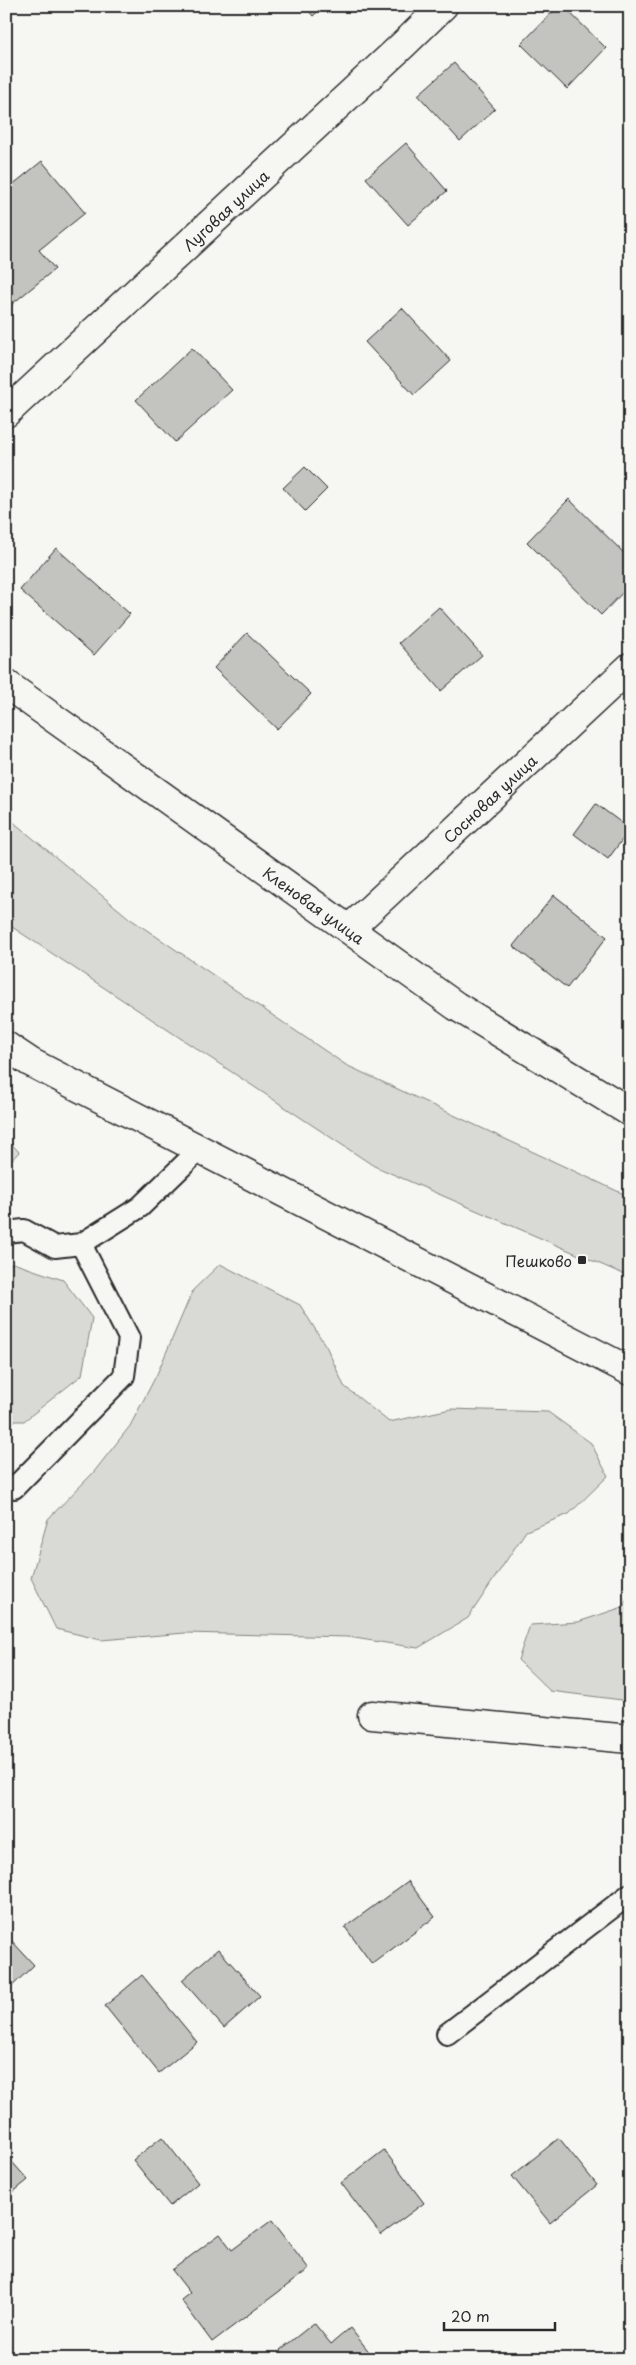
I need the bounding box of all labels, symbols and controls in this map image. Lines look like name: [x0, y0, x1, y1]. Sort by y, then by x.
street label: Луговая улица: [177, 163, 274, 256]
street label: Сосновая улица: [437, 748, 542, 848]
street label: Кленовая улица: [259, 860, 370, 949]
place label: Пешково: [505, 1249, 572, 1272]
marker: Пешково: [576, 1254, 588, 1266]
scale bar: [444, 2300, 555, 2332]
text: 20 m: [451, 2304, 490, 2327]

